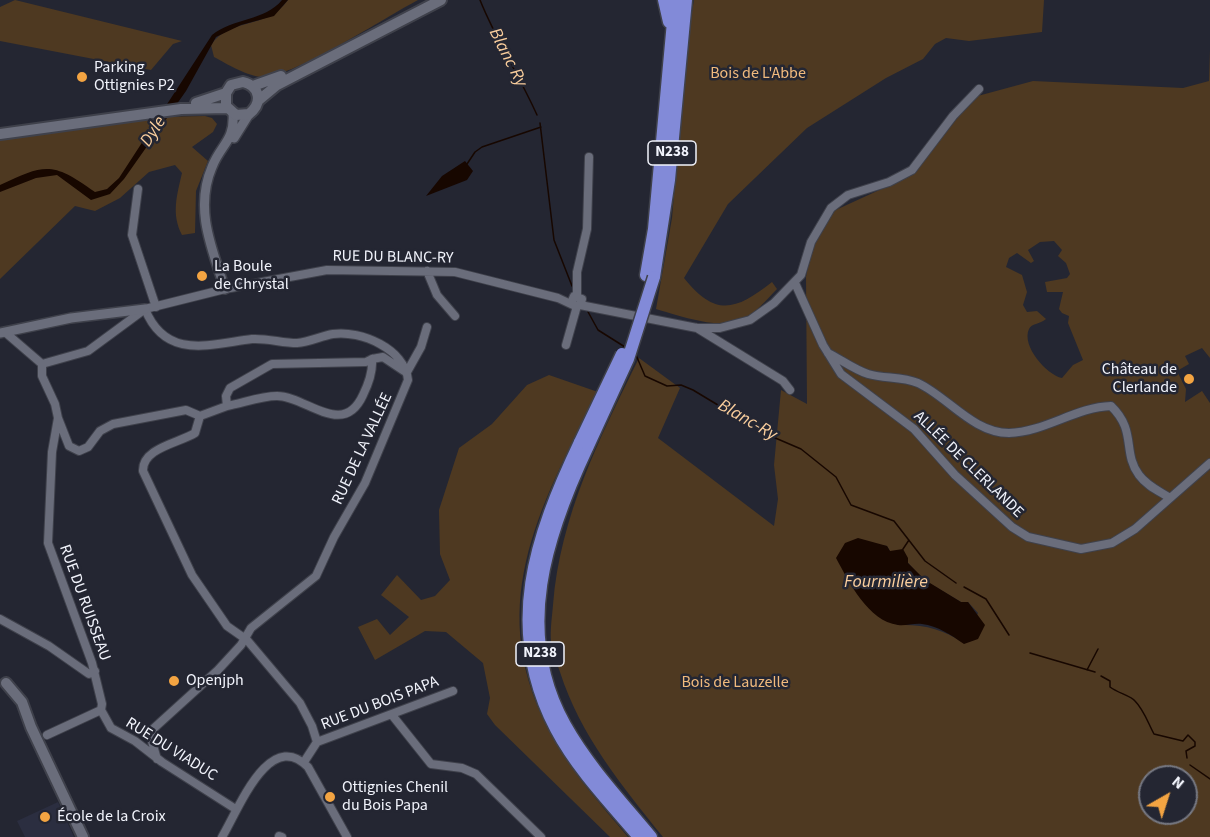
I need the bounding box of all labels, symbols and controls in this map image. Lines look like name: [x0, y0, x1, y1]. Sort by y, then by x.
water label: Blanc Ry: [483, 25, 531, 91]
place label: Parking Ottignies P2: [94, 58, 175, 96]
park label: Bois de L'Abbe: [710, 64, 806, 84]
marker: Parking Ottignies P2: [75, 70, 89, 84]
water label: Dyle: [136, 113, 172, 151]
road number: N238: [648, 141, 696, 165]
street label: RUE DU BLANC-RY: [332, 247, 454, 269]
place label: La Boule de Chrystal: [214, 257, 289, 295]
marker: La Boule de Chrystal: [195, 269, 209, 283]
place label: Château de Clerlande: [1102, 360, 1177, 398]
marker: Château de Clerlande: [1182, 372, 1196, 386]
street label: RUE DE LA VALLÉE: [329, 390, 397, 508]
water label: Blanc-Ry: [714, 395, 780, 447]
street label: ALLÉE DE CLERLANDE: [909, 408, 1027, 522]
street label: RUE DU RUISSEAU: [54, 542, 114, 664]
water label: Fourmilière: [844, 572, 928, 594]
road number: N238: [516, 642, 564, 666]
place label: Openjph: [186, 671, 244, 691]
street label: RUE DU BOIS PAPA: [318, 673, 442, 735]
park label: Bois de Lauzelle: [681, 673, 789, 693]
marker: Openjph: [167, 674, 181, 688]
street label: RUE DU VIADUC: [121, 714, 221, 786]
north arrow: [1138, 765, 1198, 825]
text: N: [1167, 771, 1189, 794]
place label: Ottignies Chenil du Bois Papa: [342, 778, 448, 816]
marker: Ottignies Chenil du Bois Papa: [323, 790, 337, 804]
place label: École de la Croix: [57, 807, 166, 827]
marker: École de la Croix: [38, 810, 52, 824]

